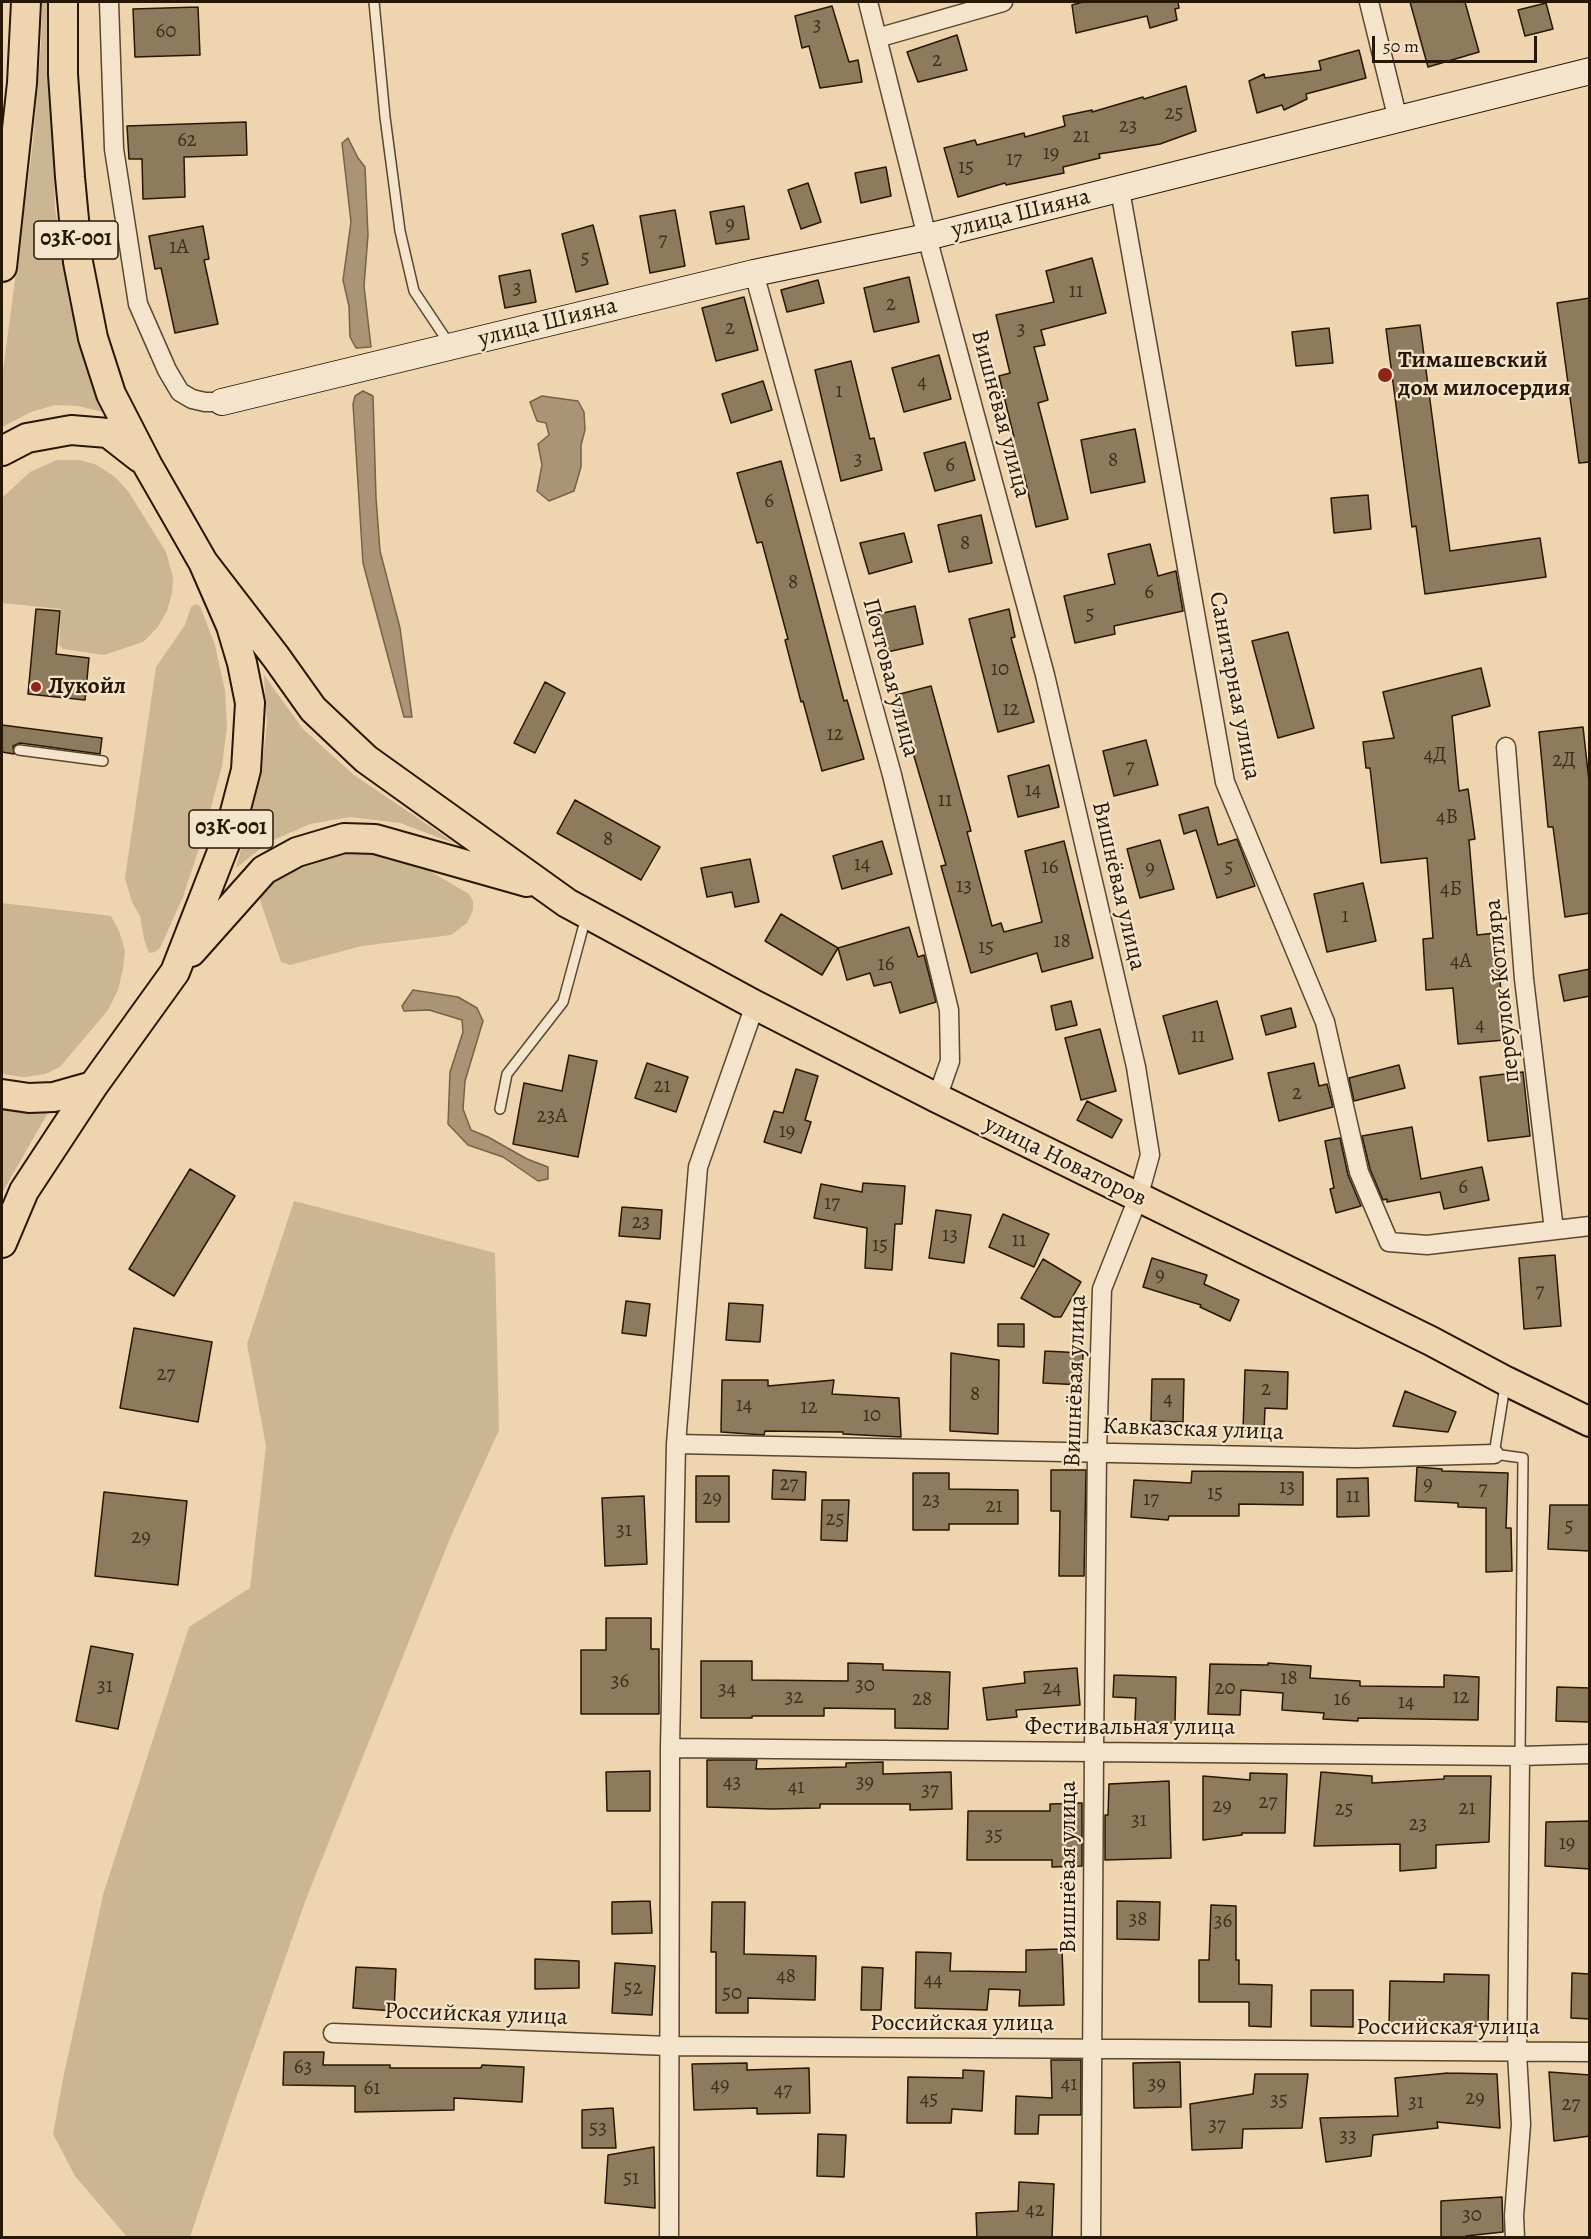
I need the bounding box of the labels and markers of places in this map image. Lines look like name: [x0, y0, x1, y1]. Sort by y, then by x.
place label: Тимашевский дом милосердия: [1398, 347, 1570, 403]
marker: Тимашевский дом милосердия: [1376, 366, 1394, 384]
place label: Лукойл: [48, 673, 126, 701]
marker: Лукойл: [29, 680, 43, 694]

